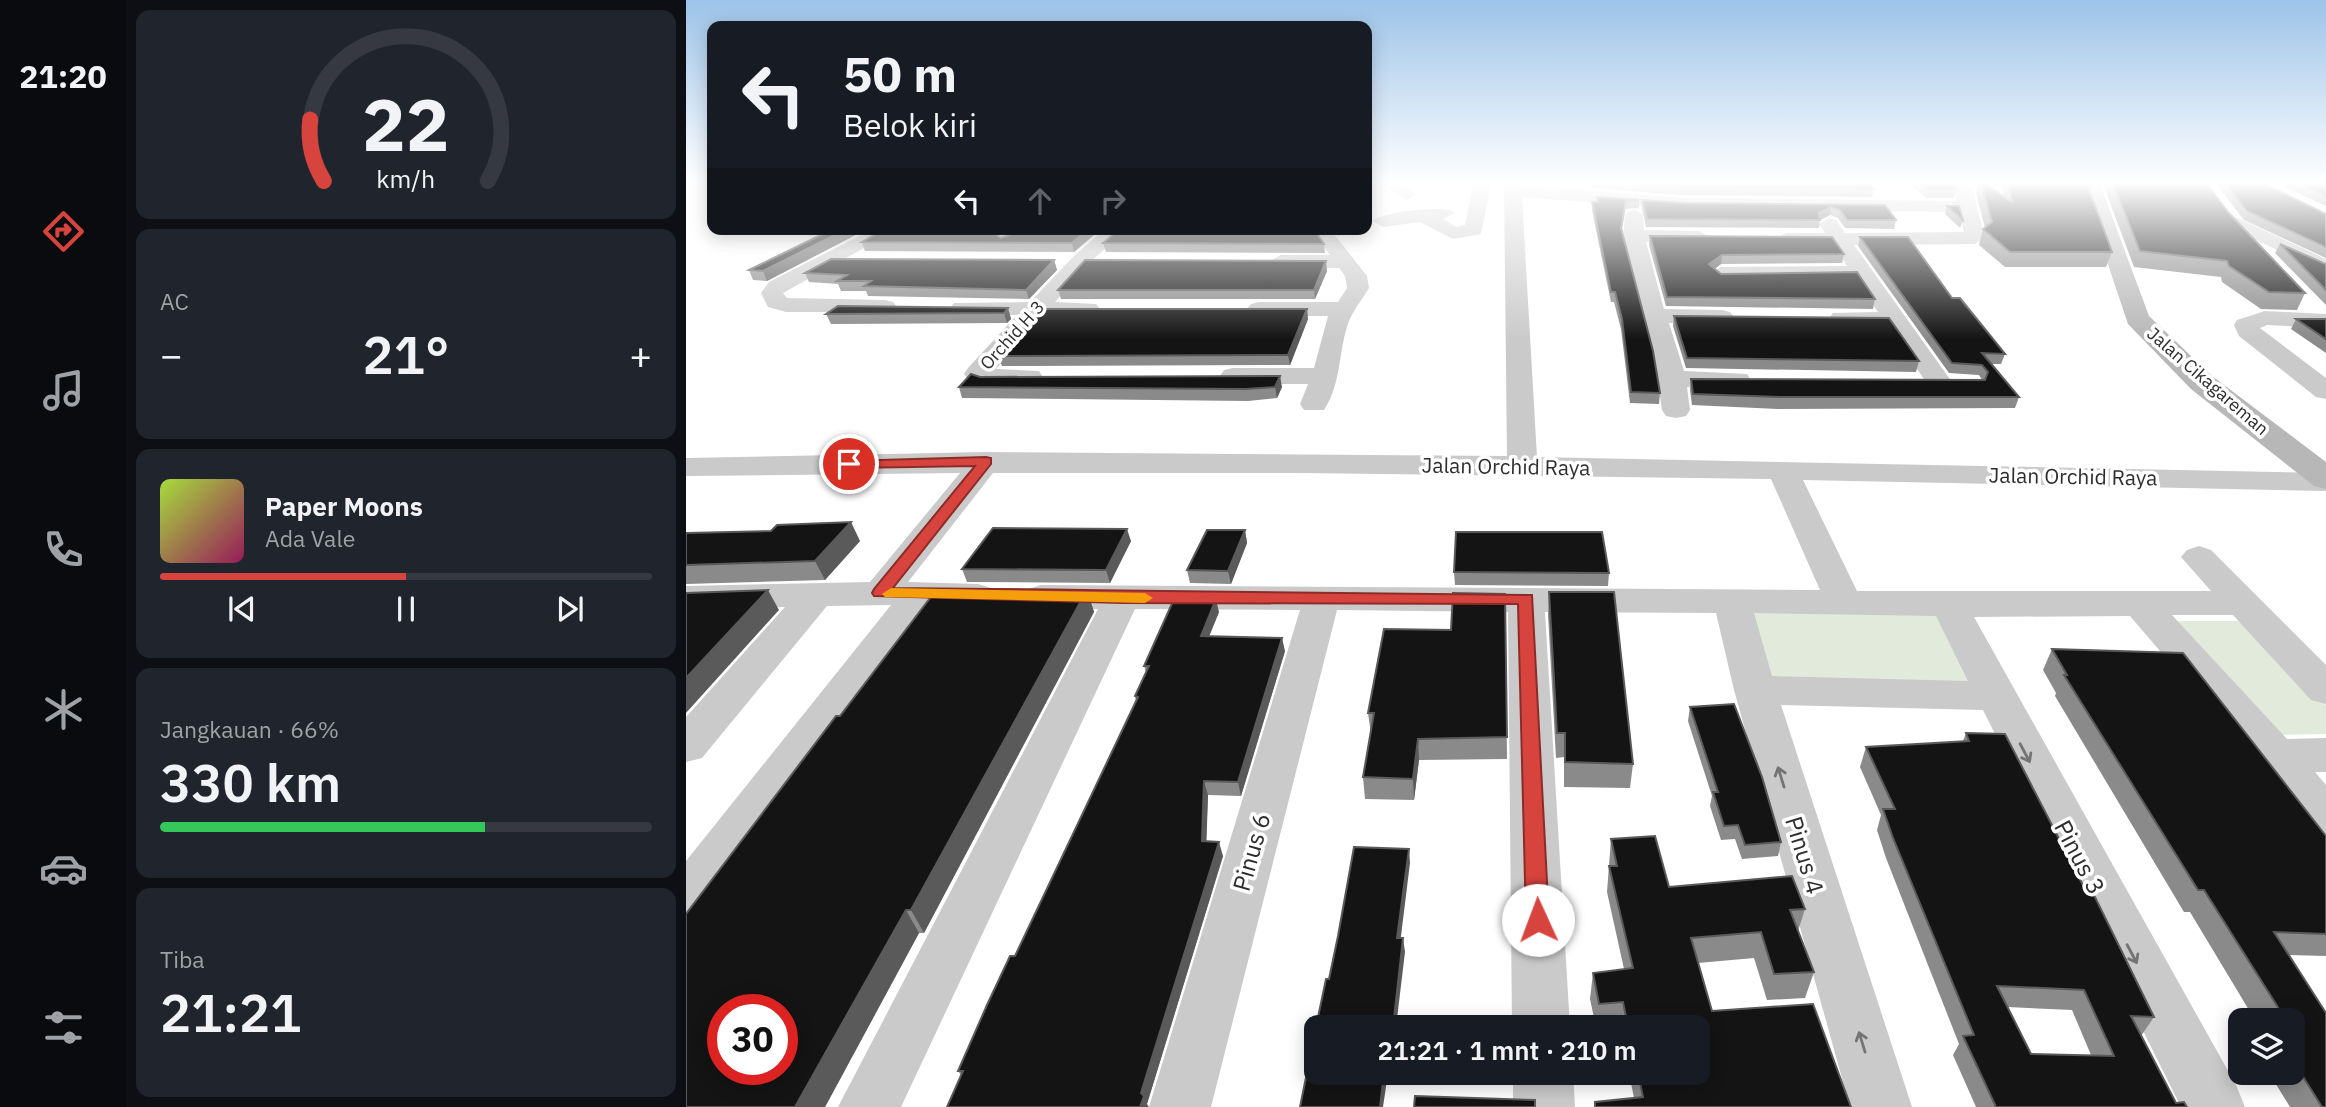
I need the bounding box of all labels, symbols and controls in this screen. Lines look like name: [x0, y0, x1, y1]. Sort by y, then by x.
text: 50 m: [843, 42, 957, 105]
icon: left: [728, 49, 819, 140]
text: 21:20: [19, 55, 107, 97]
text: 22: [362, 76, 450, 171]
text: Belok kiri: [843, 104, 977, 146]
text: km/h: [377, 162, 435, 195]
icon: left: [948, 182, 986, 220]
icon: ahead: [1021, 182, 1059, 220]
icon: right: [1094, 182, 1132, 220]
icon: directions: [39, 207, 88, 256]
text: AC: [160, 286, 189, 316]
street label: Orchid H 3: [975, 296, 1049, 374]
text: 21°: [363, 321, 449, 388]
street label: Jalan Cikagareman: [2143, 322, 2273, 440]
text: −: [160, 330, 183, 379]
text: +: [629, 330, 652, 379]
icon: music: [39, 366, 88, 415]
pin: [819, 434, 879, 494]
icon: arrive: [830, 445, 868, 483]
street label: Jalan Orchid Raya: [1421, 451, 1591, 481]
street label: Jalan Orchid Raya: [1988, 461, 2158, 491]
text: Paper Moons: [265, 489, 423, 523]
text: Ada Vale: [265, 523, 355, 553]
icon: phone: [39, 525, 88, 574]
icon: previous: [223, 590, 261, 628]
icon: pause: [387, 590, 425, 628]
icon: next: [551, 590, 589, 628]
icon: climate: [39, 685, 88, 734]
text: Jangkauan · 66%: [160, 714, 339, 744]
one-way arrow: [2018, 742, 2032, 763]
text: 330 km: [160, 749, 341, 816]
one-way arrow: [1774, 766, 1787, 788]
street label: Pinus 6: [1225, 809, 1277, 895]
street label: Pinus 4: [1778, 812, 1832, 898]
street label: Pinus 3: [2047, 814, 2113, 900]
icon: car: [39, 844, 88, 893]
position arrow: [1501, 883, 1575, 957]
one-way arrow: [2126, 943, 2139, 964]
text: Tiba: [160, 944, 205, 974]
text: 21:21: [160, 979, 301, 1046]
speed limit sign: 30: [707, 994, 798, 1085]
icon: filters: [39, 1003, 88, 1052]
map controls: [2228, 1008, 2305, 1085]
button: layers: [2228, 1008, 2305, 1085]
one-way arrow: [1854, 1031, 1867, 1053]
text: 21:21 · 1 mnt · 210 m: [1377, 1033, 1637, 1067]

